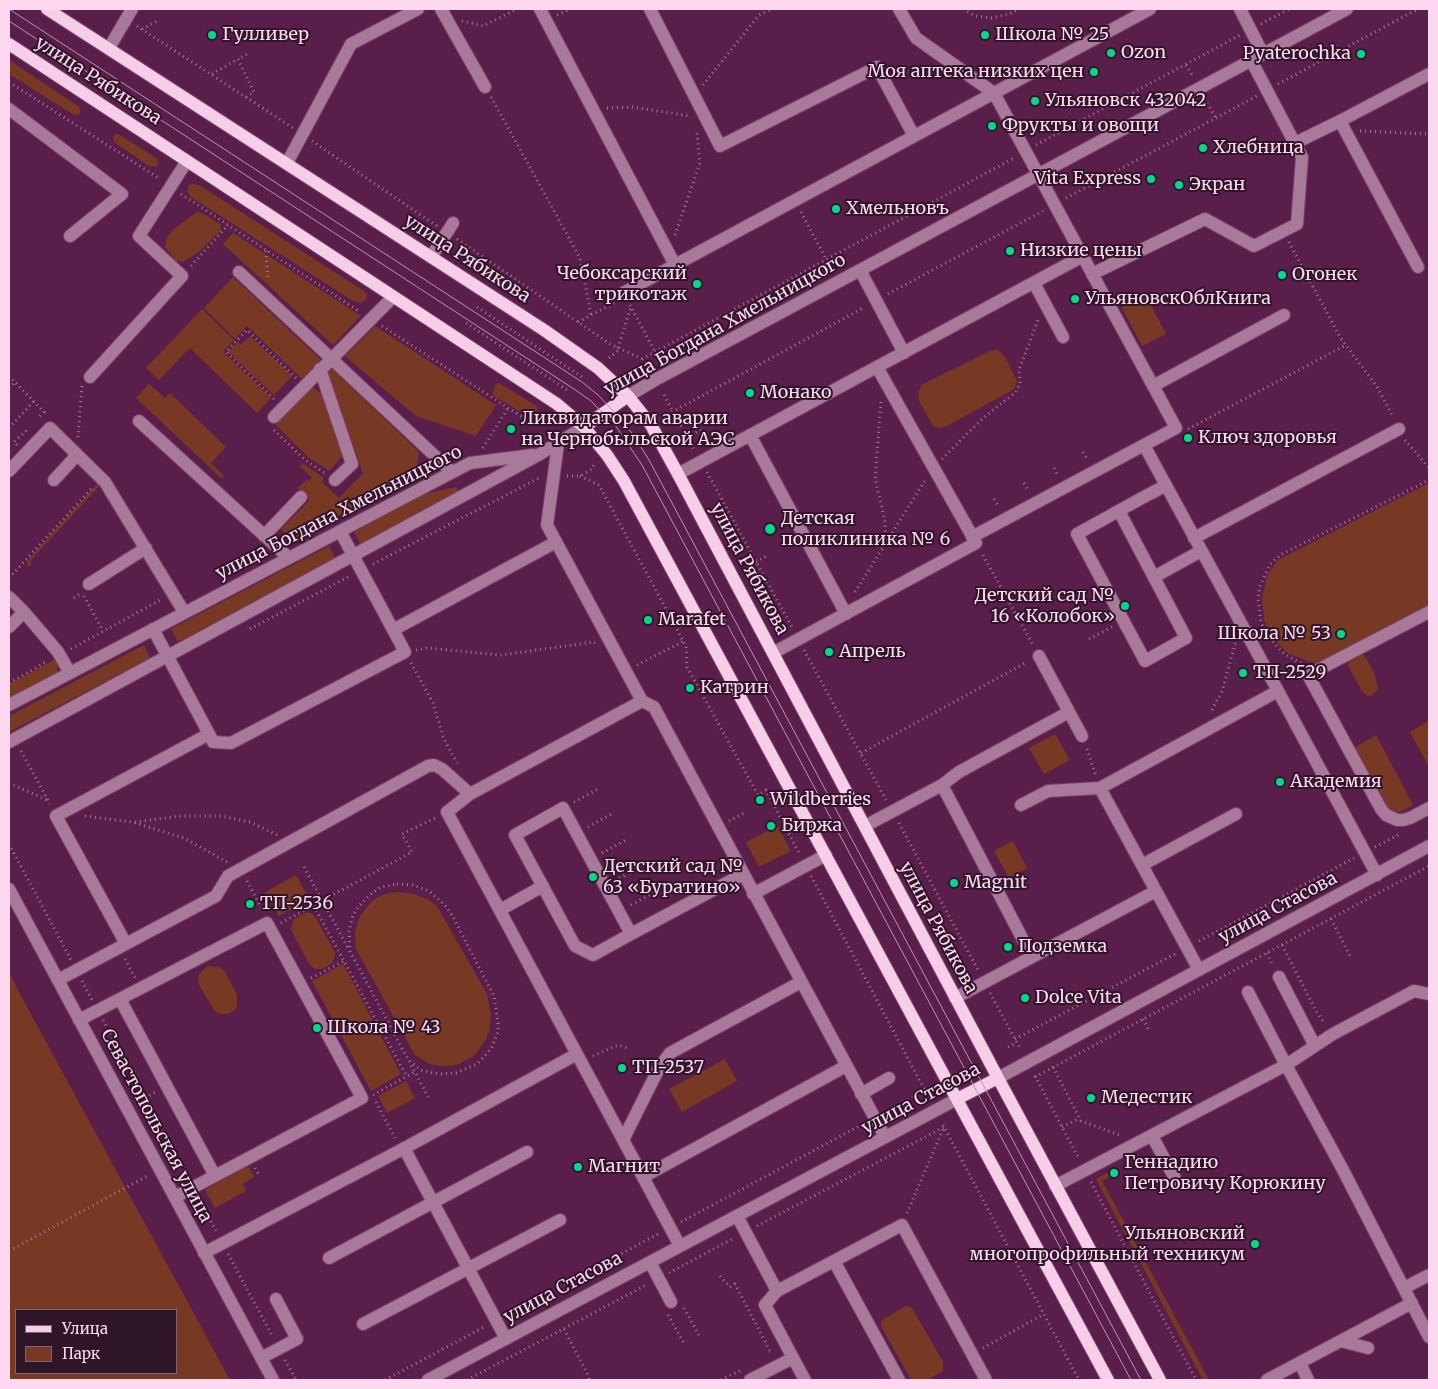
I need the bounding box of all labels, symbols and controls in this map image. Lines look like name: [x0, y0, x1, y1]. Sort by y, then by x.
place label: Гулливер: [222, 24, 309, 46]
place label: Школа № 25: [995, 24, 1109, 46]
marker: Гулливер: [206, 29, 218, 41]
marker: Школа № 25: [979, 29, 991, 41]
street label: улица Рябикова: [31, 32, 165, 130]
place label: Ozon: [1121, 42, 1166, 64]
place label: Pyaterochka: [1243, 43, 1351, 65]
marker: Ozon: [1105, 47, 1117, 59]
marker: Pyaterochka: [1355, 48, 1367, 60]
place label: Моя аптека низких цен: [868, 61, 1084, 83]
marker: Моя аптека низких цен: [1088, 66, 1100, 78]
place label: Ульяновск 432042: [1045, 90, 1207, 112]
marker: Ульяновск 432042: [1029, 95, 1041, 107]
place label: Фрукты и овощи: [1002, 115, 1159, 137]
marker: Фрукты и овощи: [986, 120, 998, 132]
place label: Хлебница: [1213, 137, 1304, 159]
marker: Хлебница: [1197, 142, 1209, 154]
place label: Vita Express: [1034, 168, 1141, 190]
marker: Vita Express: [1145, 173, 1157, 185]
place label: Экран: [1189, 174, 1245, 196]
marker: Экран: [1173, 179, 1185, 191]
place label: Хмельновъ: [846, 198, 949, 220]
marker: Хмельновъ: [830, 203, 842, 215]
street label: улица Рябикова: [400, 210, 534, 308]
place label: Низкие цены: [1020, 240, 1142, 262]
marker: Низкие цены: [1004, 245, 1016, 257]
street label: улица Богдана Хмельницкого: [600, 249, 850, 401]
place label: Чебоксарский трикотаж: [557, 263, 687, 306]
place label: Огонек: [1292, 264, 1358, 286]
marker: Огонек: [1276, 269, 1288, 281]
marker: Чебоксарский трикотаж: [691, 278, 703, 290]
place label: УльяновскОблКнига: [1085, 288, 1271, 310]
marker: УльяновскОблКнига: [1069, 293, 1081, 305]
place label: Монако: [760, 382, 831, 404]
marker: Монако: [744, 387, 756, 399]
place label: Ликвидаторам аварии на Чернобыльской АЭС: [521, 408, 735, 450]
marker: Ликвидаторам аварии на Чернобыльской АЭС: [505, 423, 517, 435]
place label: Ключ здоровья: [1198, 427, 1337, 449]
marker: Ключ здоровья: [1182, 432, 1194, 444]
street label: улица Богдана Хмельницкого: [212, 441, 466, 585]
street label: улица Рябикова: [705, 499, 793, 639]
place label: Детская поликлиника № 6: [781, 508, 950, 550]
marker: Детская поликлиника № 6: [763, 522, 777, 536]
place label: Детский сад № 16 «Колобок»: [974, 585, 1115, 628]
marker: Детский сад № 16 «Колобок»: [1119, 600, 1131, 612]
place label: Marafet: [658, 609, 726, 631]
marker: Marafet: [642, 614, 654, 626]
place label: Школа № 53: [1217, 623, 1331, 645]
marker: Школа № 53: [1335, 628, 1347, 640]
place label: Апрель: [839, 641, 906, 663]
marker: Апрель: [823, 646, 835, 658]
place label: ТП-2529: [1253, 662, 1326, 684]
marker: ТП-2529: [1237, 667, 1249, 679]
place label: Катрин: [700, 677, 769, 699]
marker: Катрин: [684, 682, 696, 694]
place label: Академия: [1290, 771, 1382, 793]
marker: Академия: [1274, 776, 1286, 788]
place label: Wildberries: [770, 789, 871, 811]
marker: Wildberries: [754, 794, 766, 806]
place label: Биржа: [781, 815, 842, 837]
marker: Биржа: [765, 820, 777, 832]
place label: Детский сад № 63 «Буратино»: [603, 856, 744, 899]
street label: улица Рябикова: [894, 858, 982, 998]
street label: улица Стасова: [1215, 868, 1341, 948]
marker: Детский сад № 63 «Буратино»: [587, 871, 599, 883]
place label: Magnit: [964, 872, 1027, 894]
marker: Magnit: [948, 877, 960, 889]
place label: ТП-2536: [260, 893, 333, 915]
marker: ТП-2536: [244, 898, 256, 910]
place label: Подземка: [1018, 936, 1107, 958]
marker: Подземка: [1002, 941, 1014, 953]
place label: Dolce Vita: [1035, 987, 1122, 1009]
marker: Dolce Vita: [1019, 992, 1031, 1004]
place label: Школа № 43: [327, 1017, 440, 1039]
marker: Школа № 43: [311, 1022, 323, 1034]
street label: Севастопольская улица: [96, 1026, 216, 1226]
place label: ТП-2537: [632, 1057, 704, 1079]
street label: улица Стасова: [858, 1059, 984, 1139]
marker: ТП-2537: [616, 1062, 628, 1074]
place label: Медестик: [1101, 1087, 1192, 1109]
marker: Медестик: [1085, 1092, 1097, 1104]
place label: Геннадию Петровичу Корюкину: [1124, 1152, 1326, 1194]
place label: Магнит: [588, 1156, 660, 1178]
marker: Магнит: [572, 1161, 584, 1173]
marker: Геннадию Петровичу Корюкину: [1108, 1167, 1120, 1179]
place label: Ульяновский многопрофильный техникум: [969, 1223, 1245, 1266]
marker: Ульяновский многопрофильный техникум: [1249, 1238, 1261, 1250]
street label: улица Стасова: [500, 1248, 626, 1328]
legend: [15, 1309, 178, 1374]
text: Улица: [62, 1319, 108, 1338]
text: Парк: [62, 1344, 100, 1363]

